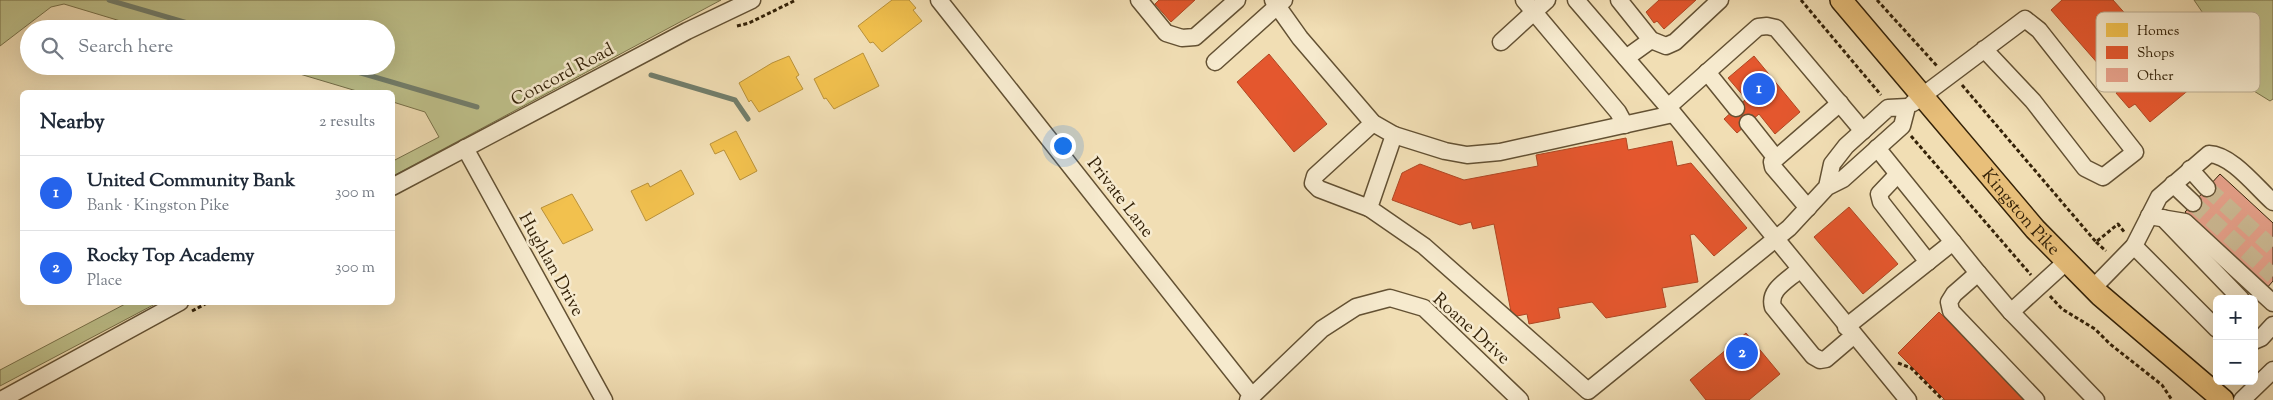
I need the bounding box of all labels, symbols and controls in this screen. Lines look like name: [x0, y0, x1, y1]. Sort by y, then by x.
legend: [2096, 12, 2260, 92]
search box: [20, 20, 395, 75]
text: Homes: [2137, 22, 2179, 42]
icon: search: [38, 34, 66, 62]
text: Search here: [78, 34, 173, 61]
street label: Concord Road: [507, 38, 619, 114]
text: Shops: [2137, 44, 2174, 64]
text: Other: [2137, 67, 2174, 87]
pin: 1: [1743, 70, 1775, 108]
text: Nearby: [40, 108, 105, 138]
text: 2 results: [319, 111, 375, 134]
your location: [1050, 133, 1076, 159]
street label: Private Lane: [1080, 153, 1159, 244]
street label: Kingston Pike: [1974, 164, 2065, 262]
text: United Community Bank: [87, 168, 295, 195]
text: 1: [53, 182, 59, 205]
text: 300 m: [335, 182, 375, 205]
text: Bank · Kingston Pike: [87, 195, 229, 218]
street label: Hughlan Drive: [511, 208, 590, 322]
text: Rocky Top Academy: [87, 243, 255, 270]
text: 2: [52, 257, 60, 280]
text: 300 m: [335, 257, 375, 280]
text: Place: [87, 270, 122, 293]
street label: Roane Drive: [1426, 288, 1515, 371]
map controls: [2213, 295, 2258, 385]
button: +: [2213, 295, 2258, 340]
pin: 2: [1726, 334, 1758, 372]
button: −: [2213, 340, 2258, 385]

